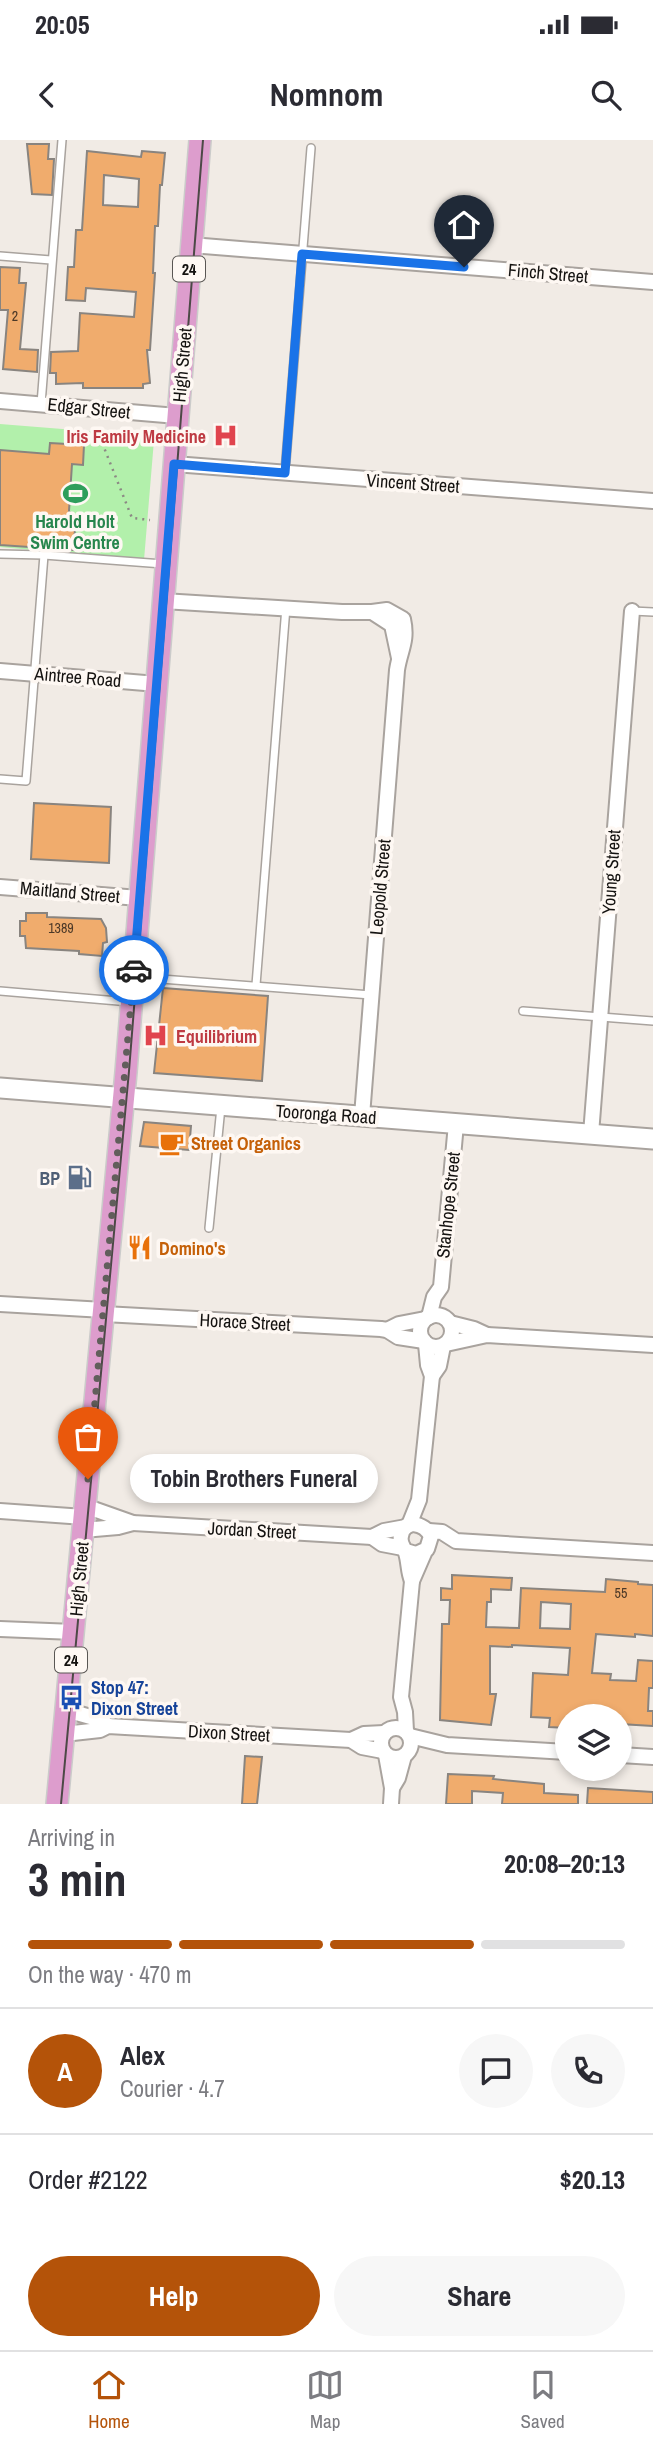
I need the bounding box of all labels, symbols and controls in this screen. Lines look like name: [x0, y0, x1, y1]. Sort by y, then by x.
text: 20:05: [35, 7, 90, 42]
text: Nomnom: [270, 73, 383, 116]
icon: back: [28, 76, 66, 114]
icon: search: [587, 76, 625, 114]
pin: [434, 195, 494, 267]
icon: home: [445, 206, 483, 244]
road number: 24: [173, 256, 205, 281]
street label: Finch Street: [507, 257, 589, 289]
house number: 2: [12, 307, 18, 325]
street label: High Street: [166, 327, 198, 403]
street label: Edgar Street: [46, 391, 132, 425]
hospital icon: Iris Family Medicine: [212, 422, 240, 450]
place label: Iris Family Medicine: [66, 424, 206, 449]
street label: Vincent Street: [366, 467, 460, 499]
sports icon: Harold Holt Swim Centre: [61, 480, 89, 508]
place label: Harold Holt Swim Centre: [30, 509, 120, 555]
street label: Aintree Road: [33, 661, 122, 693]
street label: Young Street: [596, 829, 626, 915]
street label: Leopold Street: [363, 838, 397, 936]
street label: Maitland Street: [19, 875, 121, 909]
house number: 1389: [48, 919, 74, 937]
courier: [99, 935, 169, 1005]
icon: car: [115, 951, 153, 989]
hospital icon: Equilibrium: [142, 1022, 170, 1050]
place label: Equilibrium: [176, 1024, 257, 1049]
street label: Tooronga Road: [275, 1098, 377, 1130]
cafe icon: Street Organics: [157, 1129, 185, 1157]
place label: Street Organics: [191, 1131, 301, 1156]
street label: Stanhope Street: [430, 1151, 466, 1259]
fuel station icon: BP: [66, 1164, 94, 1192]
place label: BP: [39, 1166, 60, 1191]
restaurant icon: Domino's: [125, 1234, 153, 1262]
place label: Domino's: [159, 1236, 226, 1261]
street label: Horace Street: [199, 1307, 291, 1337]
pin: [58, 1407, 118, 1479]
icon: bag: [69, 1418, 107, 1456]
callout: Tobin Brothers Funeral: [130, 1454, 378, 1504]
text: Tobin Brothers Funeral: [150, 1463, 358, 1494]
street label: Jordan Street: [207, 1515, 297, 1545]
street label: High Street: [63, 1541, 95, 1617]
house number: 55: [615, 1584, 627, 1602]
road number: 24: [55, 1648, 87, 1672]
place label: Stop 47: Dixon Street: [91, 1675, 178, 1721]
bus stop icon: Stop 47: Dixon Street: [57, 1683, 85, 1711]
map controls: [555, 1704, 632, 1781]
button: layers: [555, 1704, 632, 1781]
street label: Dixon Street: [187, 1718, 271, 1748]
text: Arriving in: [28, 1822, 115, 1853]
text: 20:08–20:13: [504, 1846, 625, 1881]
text: 3 min: [28, 1848, 127, 1910]
text: On the way · 470 m: [28, 1959, 192, 1990]
button: chat: [459, 2034, 533, 2108]
button: phone: [551, 2034, 625, 2108]
text: Alex: [120, 2038, 165, 2073]
text: A: [57, 2054, 73, 2089]
text: Courier · 4.7: [120, 2073, 225, 2104]
text: Order #2122: [28, 2162, 148, 2197]
text: $20.13: [560, 2162, 625, 2197]
button: Help: [28, 2256, 320, 2336]
button: Share: [334, 2256, 625, 2336]
tab: Home: [88, 2366, 130, 2434]
tab: Map: [306, 2366, 344, 2434]
tab: Saved: [521, 2366, 565, 2434]

